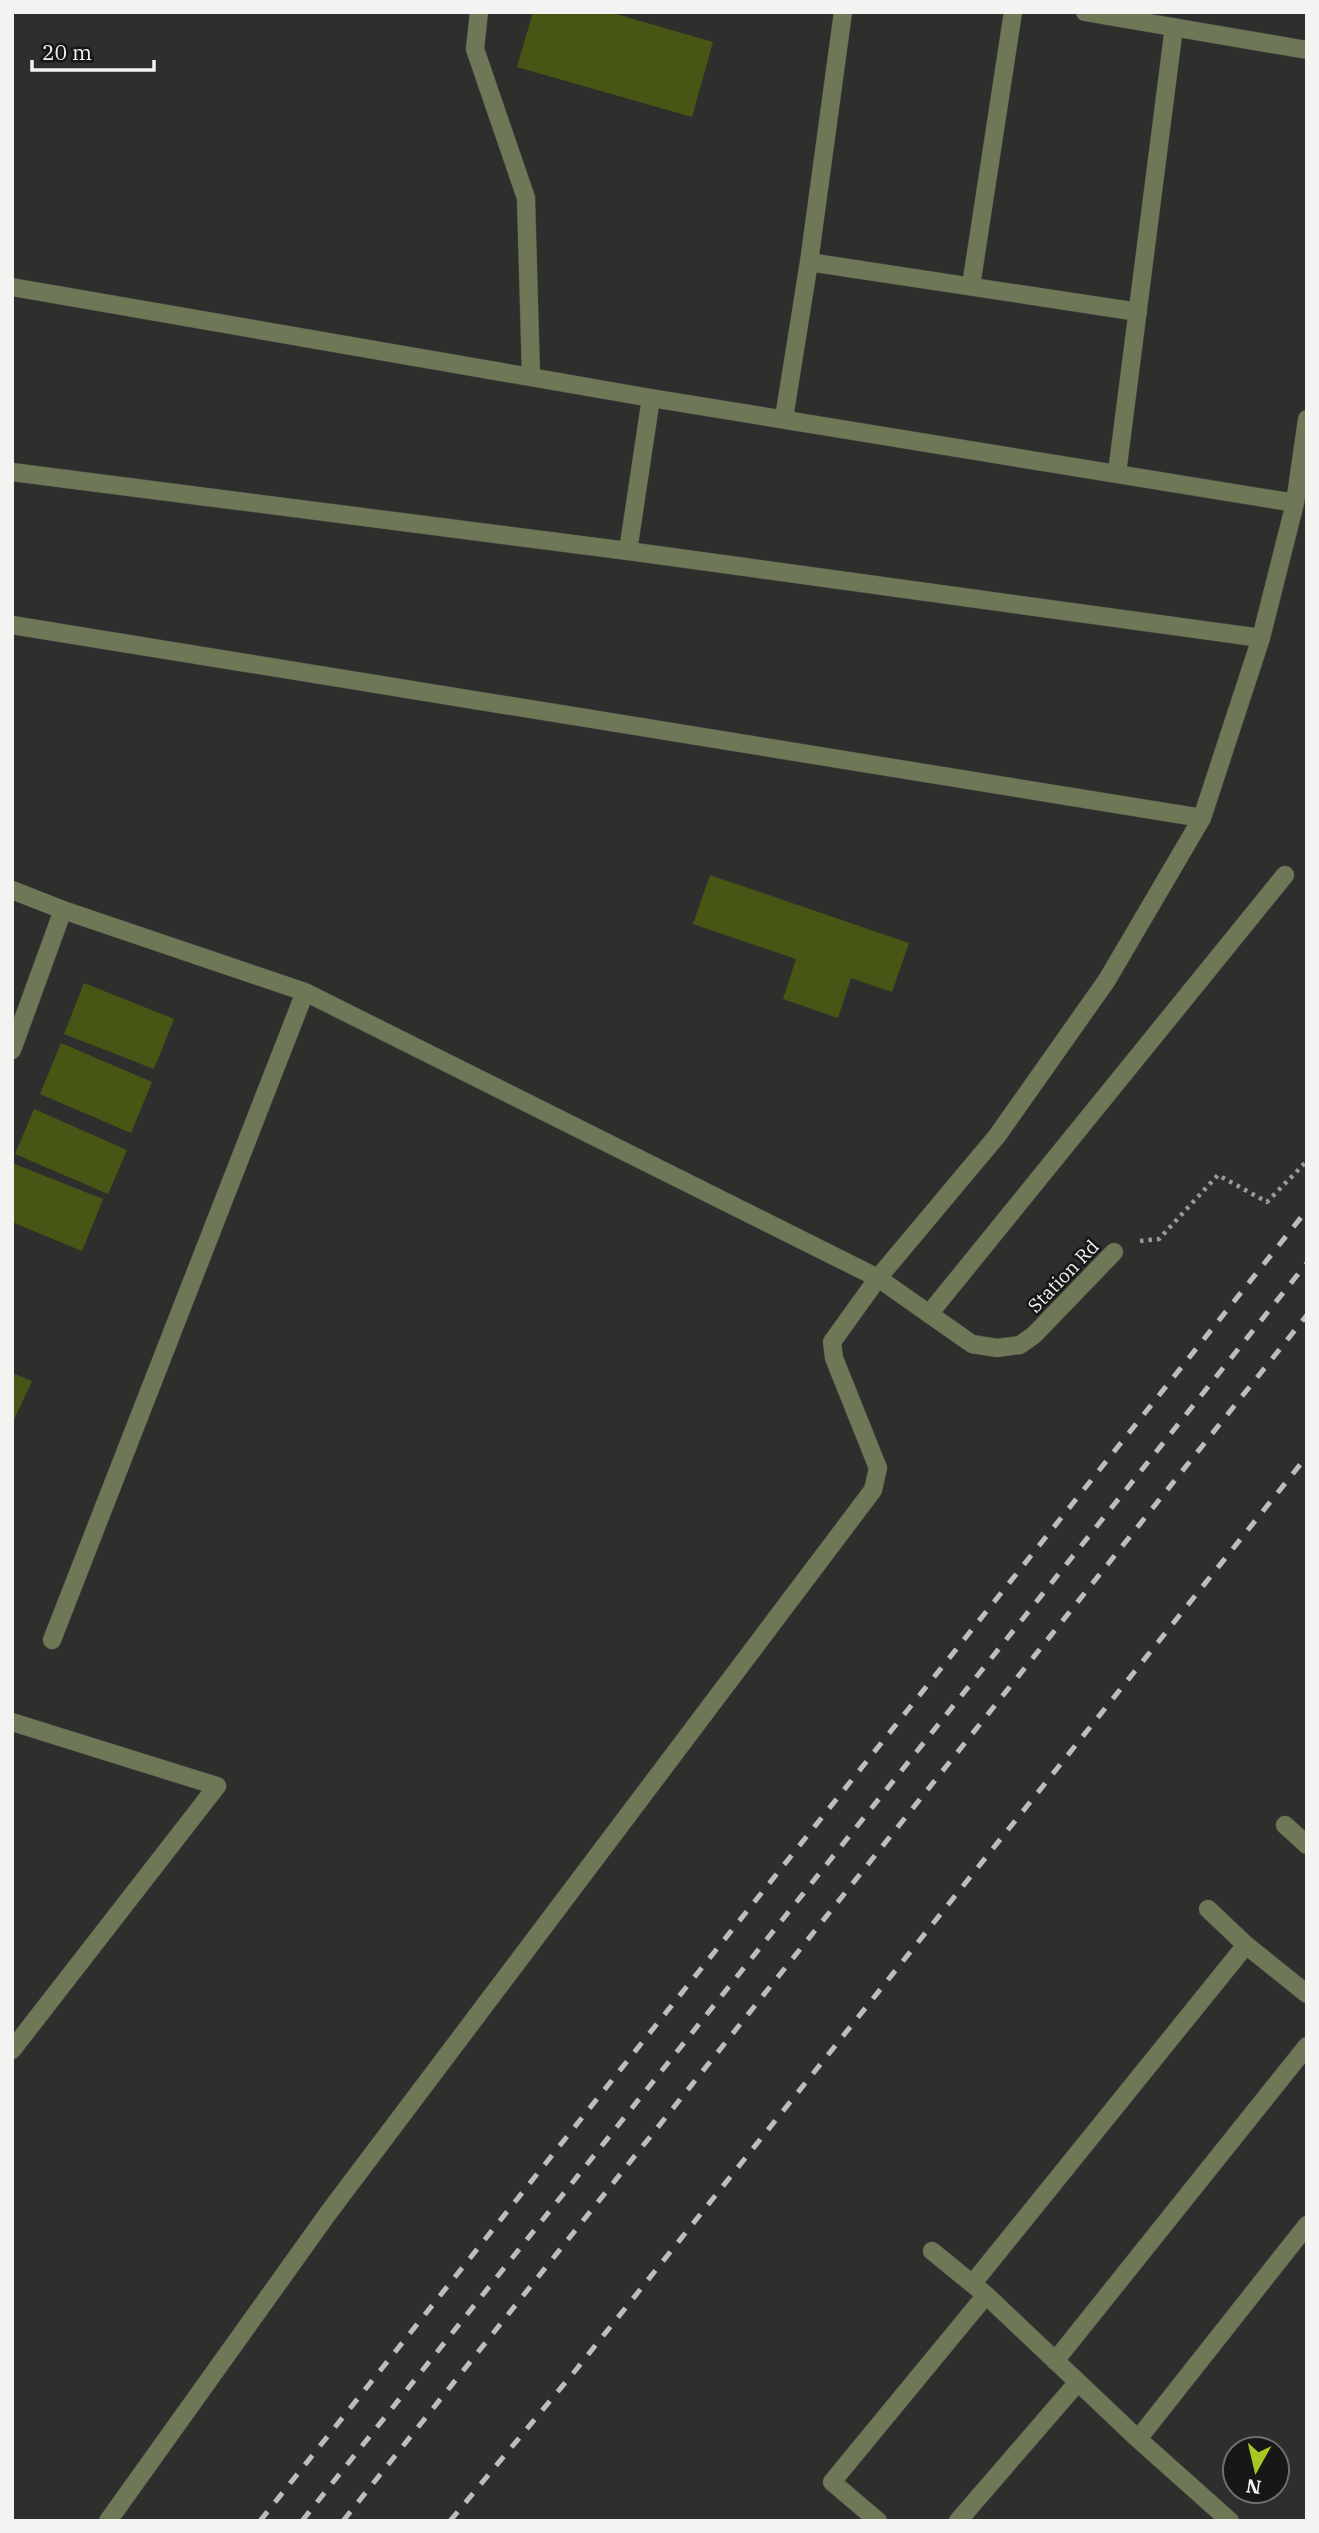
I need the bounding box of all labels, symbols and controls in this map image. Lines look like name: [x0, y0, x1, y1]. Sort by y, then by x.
scale bar: [32, 28, 154, 72]
text: 20 m: [42, 38, 92, 66]
street label: Station Rd: [1022, 1235, 1104, 1317]
north arrow: [1221, 2435, 1291, 2505]
text: N: [1245, 2474, 1263, 2500]

